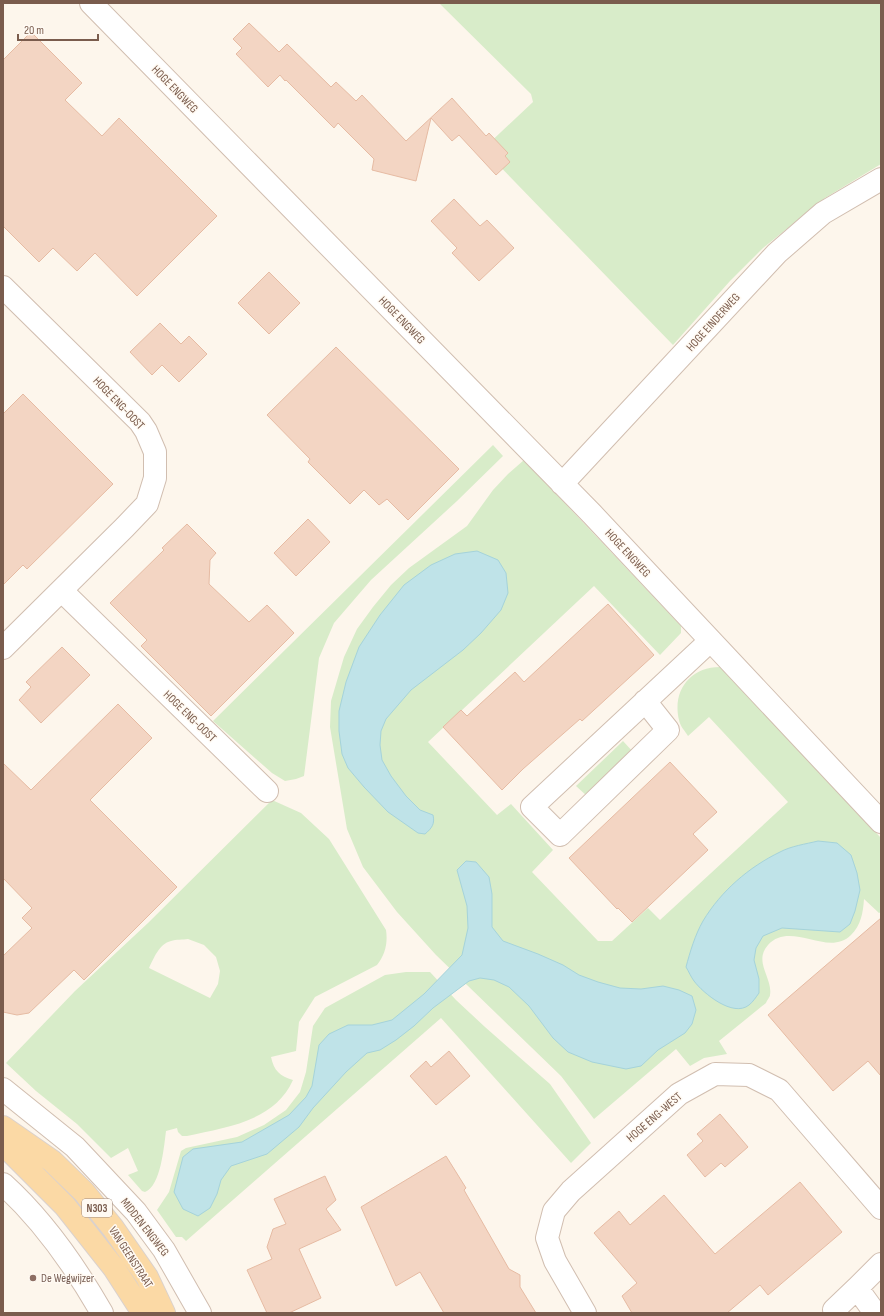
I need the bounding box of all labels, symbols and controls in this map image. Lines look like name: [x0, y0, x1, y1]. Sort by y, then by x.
scale bar: [18, 16, 98, 42]
text: 20 m: [24, 23, 44, 38]
street label: HOGE ENGWEG: [148, 62, 201, 116]
street label: HOGE EINDERWEG: [683, 290, 743, 355]
street label: HOGE ENGWEG: [375, 293, 428, 347]
street label: HOGE ENG-OOST: [90, 374, 148, 433]
street label: HOGE ENGWEG: [602, 526, 654, 581]
street label: HOGE ENG-OOST: [160, 687, 219, 745]
street label: HOGE ENG-WEST: [623, 1089, 685, 1146]
street label: MIDDEN ENGWEG: [117, 1195, 172, 1259]
road number: N303: [82, 1199, 112, 1217]
street label: VAN GEENSTRAAT: [105, 1224, 156, 1291]
place label: De Wegwijzer: [41, 1271, 95, 1286]
marker: De Wegwijzer: [28, 1273, 38, 1283]

